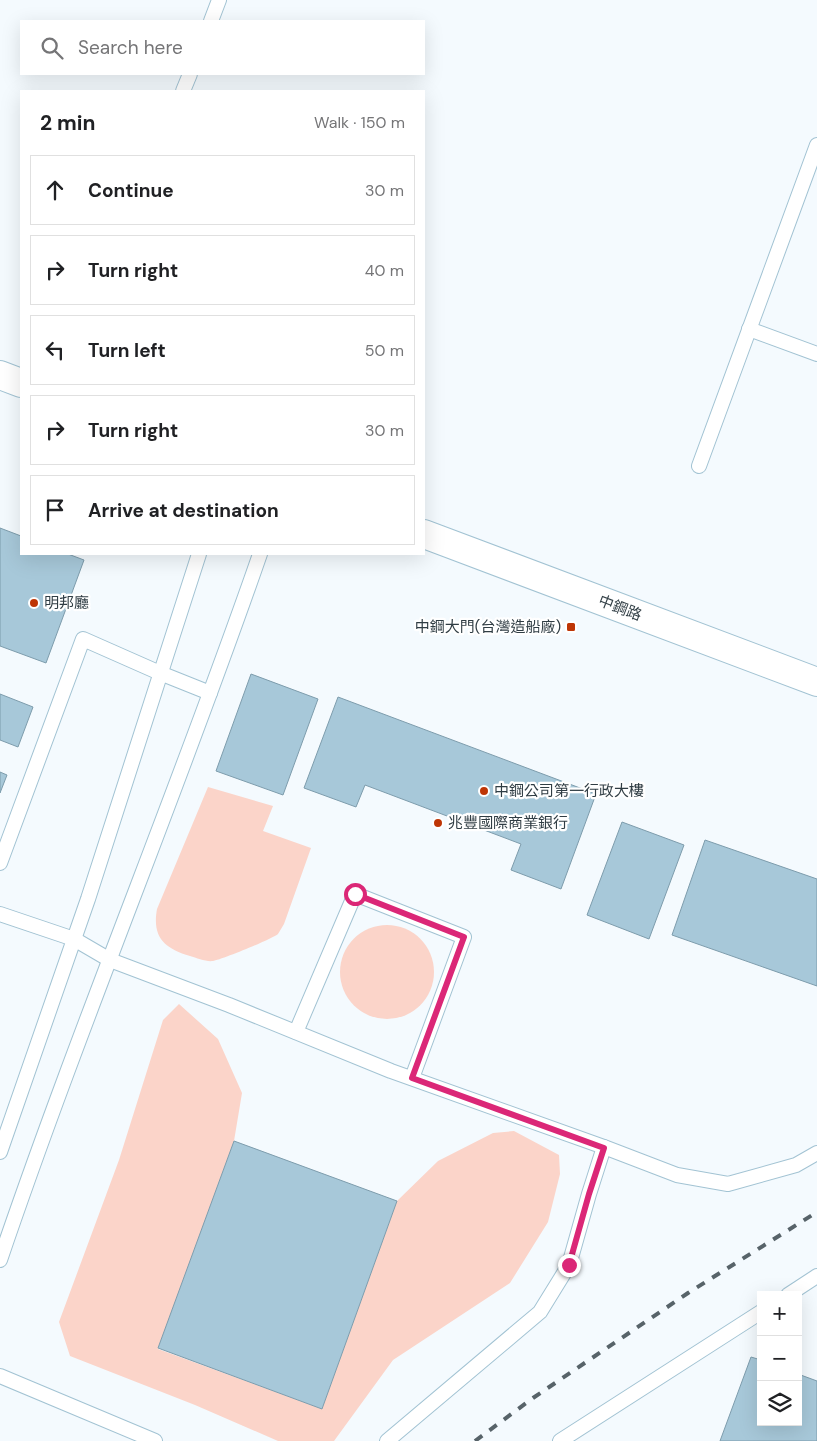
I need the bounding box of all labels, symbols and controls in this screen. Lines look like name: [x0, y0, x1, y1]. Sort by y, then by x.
search box: [20, 20, 425, 75]
icon: search: [38, 34, 66, 62]
text: Search here: [78, 35, 183, 60]
text: 2 min: [40, 109, 96, 137]
text: Walk · 150 m: [314, 112, 405, 133]
icon: ahead: [41, 176, 69, 204]
text: Continue: [88, 178, 174, 203]
text: 30 m: [365, 180, 404, 201]
icon: right: [41, 256, 69, 284]
text: Turn right: [88, 258, 178, 283]
text: 40 m: [365, 260, 404, 281]
icon: left: [41, 336, 69, 364]
text: Turn left: [88, 338, 166, 363]
text: 50 m: [365, 340, 404, 361]
icon: right: [41, 416, 69, 444]
text: Turn right: [88, 418, 178, 443]
text: 30 m: [365, 420, 404, 441]
icon: arrive: [41, 496, 69, 524]
text: Arrive at destination: [88, 498, 279, 523]
street label: 中鋼路: [595, 591, 645, 625]
place label: 明邦廳: [44, 593, 89, 613]
marker: 明邦廳: [28, 597, 40, 609]
place label: 中鋼大門(台灣造船廠): [415, 617, 561, 637]
marker: 中鋼大門(台灣造船廠): [565, 621, 577, 633]
place label: 中鋼公司第一行政大樓: [494, 781, 644, 801]
marker: 中鋼公司第一行政大樓: [478, 785, 490, 797]
place label: 兆豐國際商業銀行: [448, 813, 568, 833]
marker: 兆豐國際商業銀行: [432, 817, 444, 829]
route start: [344, 883, 367, 906]
route end: [558, 1254, 581, 1277]
map controls: [757, 1291, 802, 1426]
button: +: [757, 1291, 802, 1336]
button: −: [757, 1336, 802, 1381]
button: layers: [757, 1381, 802, 1426]

